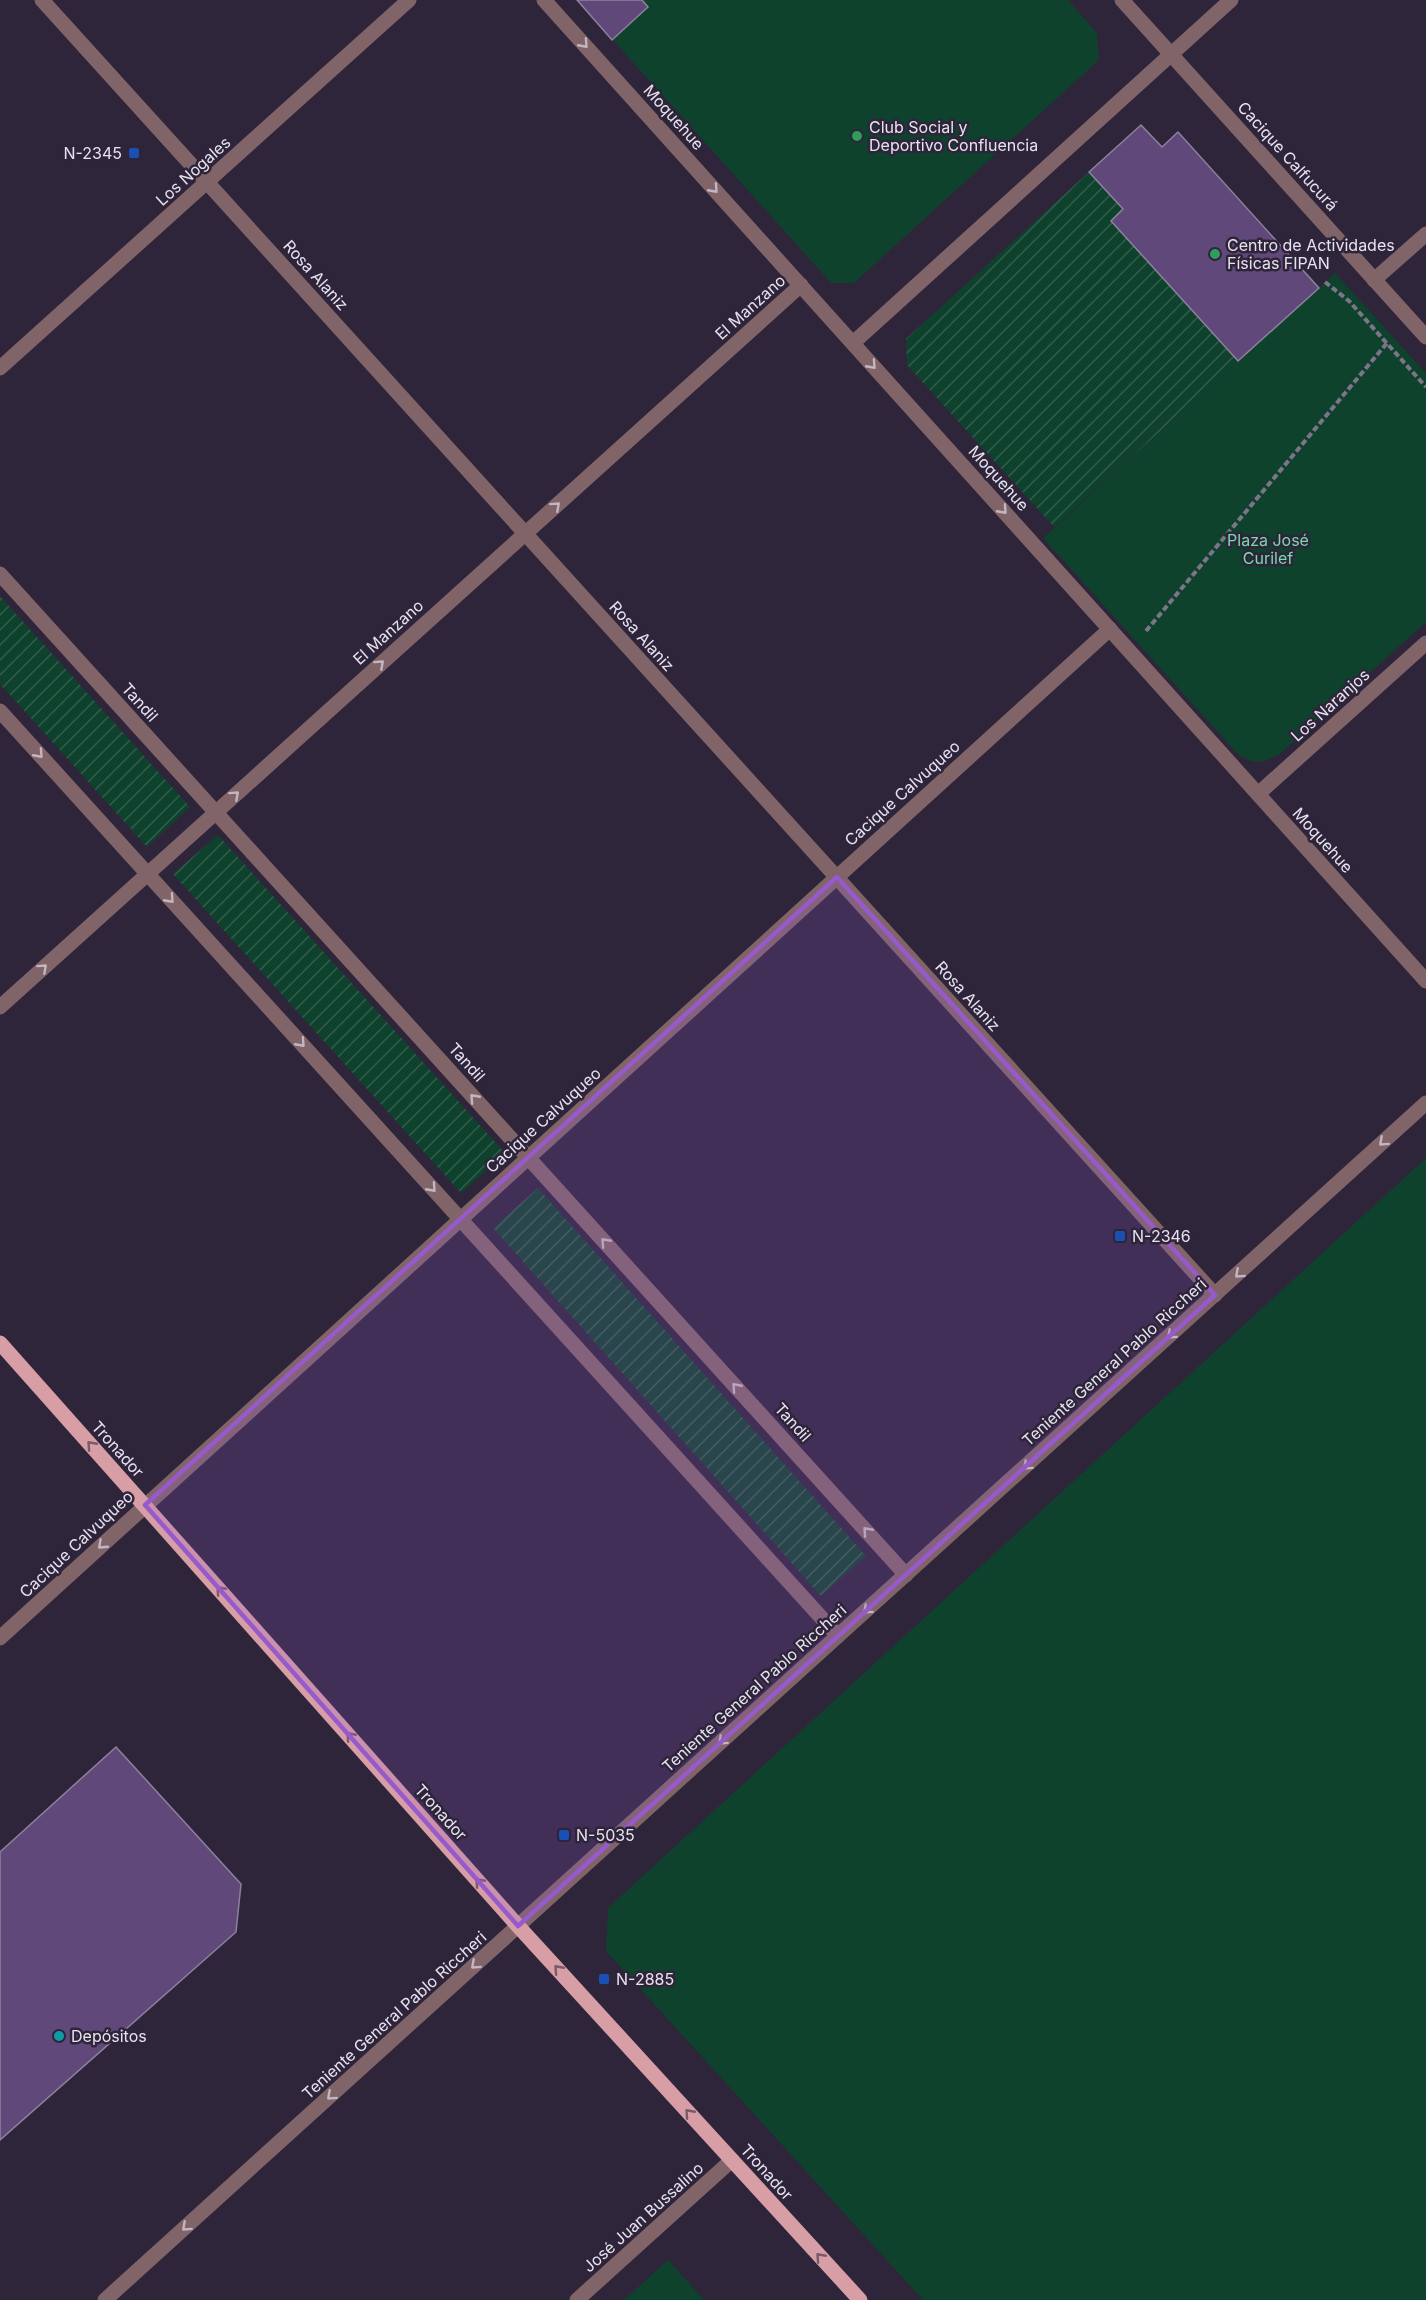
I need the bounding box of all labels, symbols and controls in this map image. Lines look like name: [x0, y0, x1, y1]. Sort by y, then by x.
one-way arrow: [577, 37, 588, 47]
street label: Moquehue: [640, 80, 708, 154]
street label: Cacique Calfucurá: [1234, 97, 1342, 215]
place label: Club Social y Deportivo Confluencia: [869, 117, 1038, 155]
marker: Club Social y Deportivo Confluencia: [850, 129, 864, 143]
street label: Los Nogales: [151, 132, 235, 210]
place label: N-2345: [63, 143, 122, 163]
marker: N-2345: [127, 146, 141, 160]
one-way arrow: [707, 182, 718, 192]
place label: Centro de Actividades Físicas FIPAN: [1227, 235, 1395, 273]
street label: Rosa Alaniz: [279, 236, 353, 314]
marker: Centro de Actividades Físicas FIPAN: [1208, 247, 1222, 261]
street label: El Manzano: [711, 270, 789, 344]
one-way arrow: [865, 358, 876, 369]
street label: Moquehue: [965, 441, 1033, 515]
one-way arrow: [549, 502, 560, 513]
one-way arrow: [996, 503, 1007, 514]
park label: Plaza José Curilef: [1227, 530, 1309, 568]
street label: El Manzano: [349, 595, 427, 669]
street label: Rosa Alaniz: [605, 597, 679, 675]
one-way arrow: [373, 660, 384, 671]
street label: Los Naranjos: [1287, 664, 1373, 746]
street label: Tandil: [117, 679, 163, 725]
street label: Cacique Calvuqueo: [840, 736, 964, 850]
one-way arrow: [32, 748, 43, 758]
one-way arrow: [228, 791, 239, 802]
street label: Moquehue: [1289, 803, 1357, 877]
one-way arrow: [163, 892, 174, 903]
street label: Rosa Alaniz: [931, 957, 1005, 1035]
one-way arrow: [36, 964, 47, 975]
one-way arrow: [294, 1037, 305, 1047]
street label: Tandil: [444, 1039, 490, 1085]
street label: Cacique Calvuqueo: [481, 1063, 605, 1177]
one-way arrow: [470, 1094, 481, 1104]
one-way arrow: [1379, 1135, 1390, 1146]
one-way arrow: [425, 1181, 436, 1192]
place label: N-2346: [1132, 1226, 1191, 1246]
marker: N-2346: [1113, 1229, 1127, 1243]
one-way arrow: [601, 1238, 612, 1249]
one-way arrow: [1235, 1267, 1245, 1278]
street label: Teniente General Pablo Riccheri: [1018, 1274, 1210, 1450]
one-way arrow: [1168, 1328, 1178, 1339]
one-way arrow: [732, 1383, 743, 1394]
street label: Tandil: [770, 1399, 816, 1445]
street label: Tronador: [88, 1417, 148, 1481]
one-way arrow: [87, 1441, 98, 1452]
one-way arrow: [1023, 1458, 1034, 1469]
street label: Cacique Calvuqueo: [15, 1486, 137, 1602]
one-way arrow: [863, 1527, 874, 1538]
one-way arrow: [98, 1538, 108, 1549]
one-way arrow: [216, 1586, 227, 1597]
street label: Teniente General Pablo Riccheri: [658, 1600, 850, 1776]
one-way arrow: [863, 1603, 873, 1614]
one-way arrow: [346, 1732, 357, 1743]
one-way arrow: [718, 1734, 729, 1745]
street label: Tronador: [411, 1780, 471, 1844]
place label: N-5035: [576, 1825, 635, 1845]
marker: N-5035: [557, 1828, 571, 1842]
one-way arrow: [475, 1878, 486, 1889]
street label: Teniente General Pablo Riccheri: [298, 1927, 490, 2103]
one-way arrow: [471, 1958, 482, 1969]
one-way arrow: [554, 1965, 565, 1976]
place label: N-2885: [616, 1969, 674, 1989]
marker: N-2885: [597, 1972, 611, 1986]
place label: Depósitos: [71, 2026, 147, 2046]
marker: Depósitos: [52, 2029, 66, 2043]
one-way arrow: [327, 2089, 337, 2100]
one-way arrow: [685, 2109, 696, 2119]
street label: Tronador: [737, 2140, 797, 2204]
street label: José Juan Bussalino: [579, 2158, 707, 2276]
one-way arrow: [182, 2220, 193, 2231]
one-way arrow: [816, 2253, 827, 2264]

